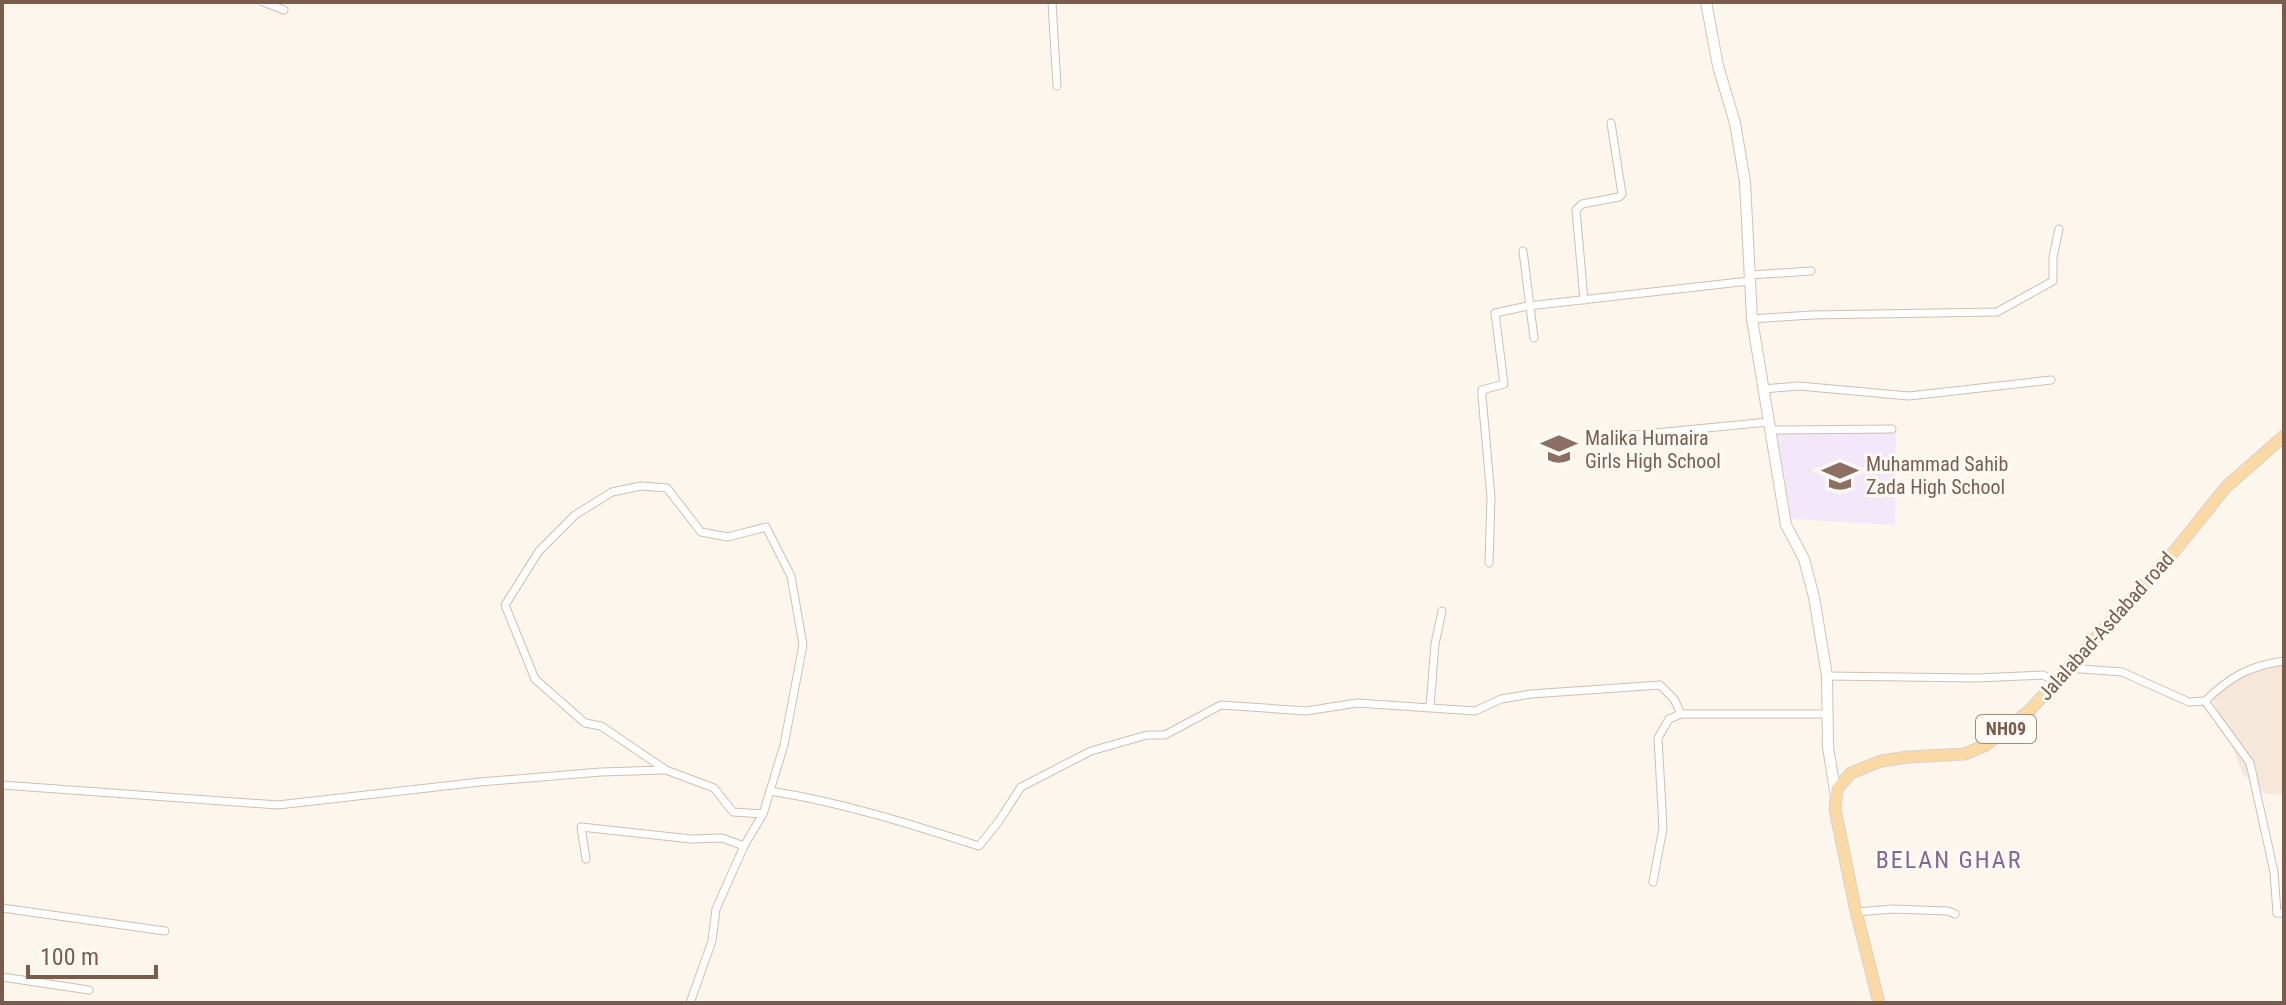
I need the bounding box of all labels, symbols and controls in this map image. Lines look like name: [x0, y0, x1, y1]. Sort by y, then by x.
place label: Malika Humaira Girls High School: [1585, 426, 1721, 473]
school or university icon: Malika Humaira Girls High School: [1540, 430, 1578, 468]
place label: Muhammad Sahib Zada High School: [1866, 452, 2008, 499]
school or university icon: Muhammad Sahib Zada High School: [1821, 457, 1859, 495]
street label: Jalalabad-Asdabad road: [2033, 547, 2179, 705]
road number: NH09: [1976, 715, 2036, 743]
district label: BELAN GHAR: [1876, 846, 2022, 874]
scale bar: [28, 929, 156, 979]
text: 100 m: [40, 943, 99, 971]

